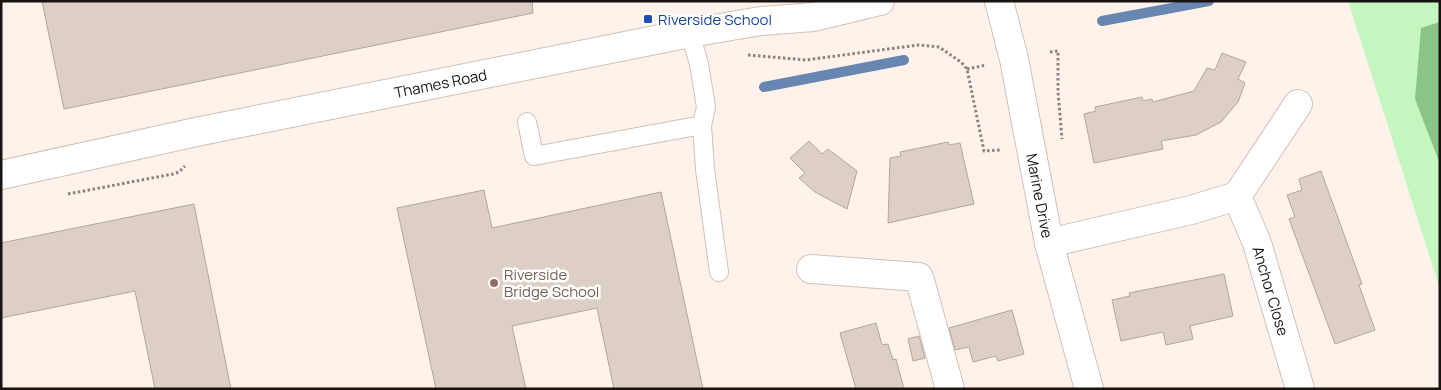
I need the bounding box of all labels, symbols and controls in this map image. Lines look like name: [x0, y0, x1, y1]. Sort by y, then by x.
place label: Riverside School: [658, 9, 772, 30]
marker: Riverside School: [642, 13, 654, 25]
street label: Thames Road: [392, 63, 489, 103]
street label: Marine Drive: [1022, 152, 1058, 240]
street label: Anchor Close: [1248, 243, 1294, 338]
place label: Riverside Bridge School: [504, 264, 599, 302]
marker: Riverside Bridge School: [488, 277, 500, 289]

